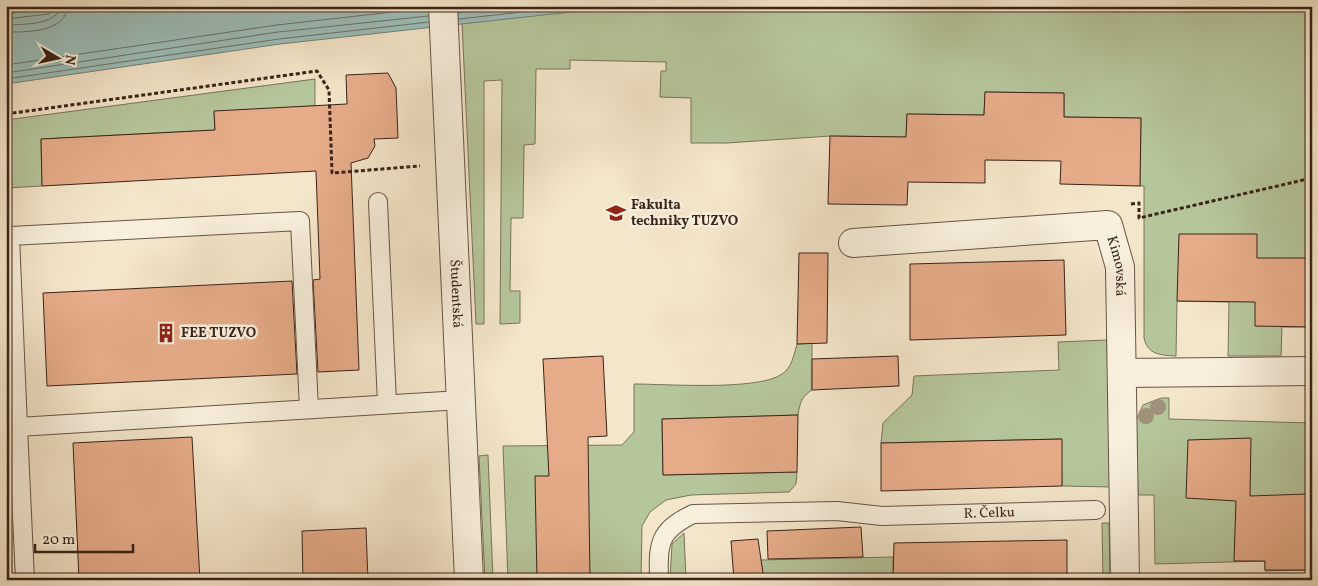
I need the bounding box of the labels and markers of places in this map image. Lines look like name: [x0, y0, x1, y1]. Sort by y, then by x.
place label: Fakulta techniky TUZVO: [631, 196, 738, 231]
school or university icon: Fakulta techniky TUZVO: [605, 202, 627, 224]
building icon: FEE TUZVO: [155, 322, 177, 344]
place label: FEE TUZVO: [181, 324, 256, 343]

